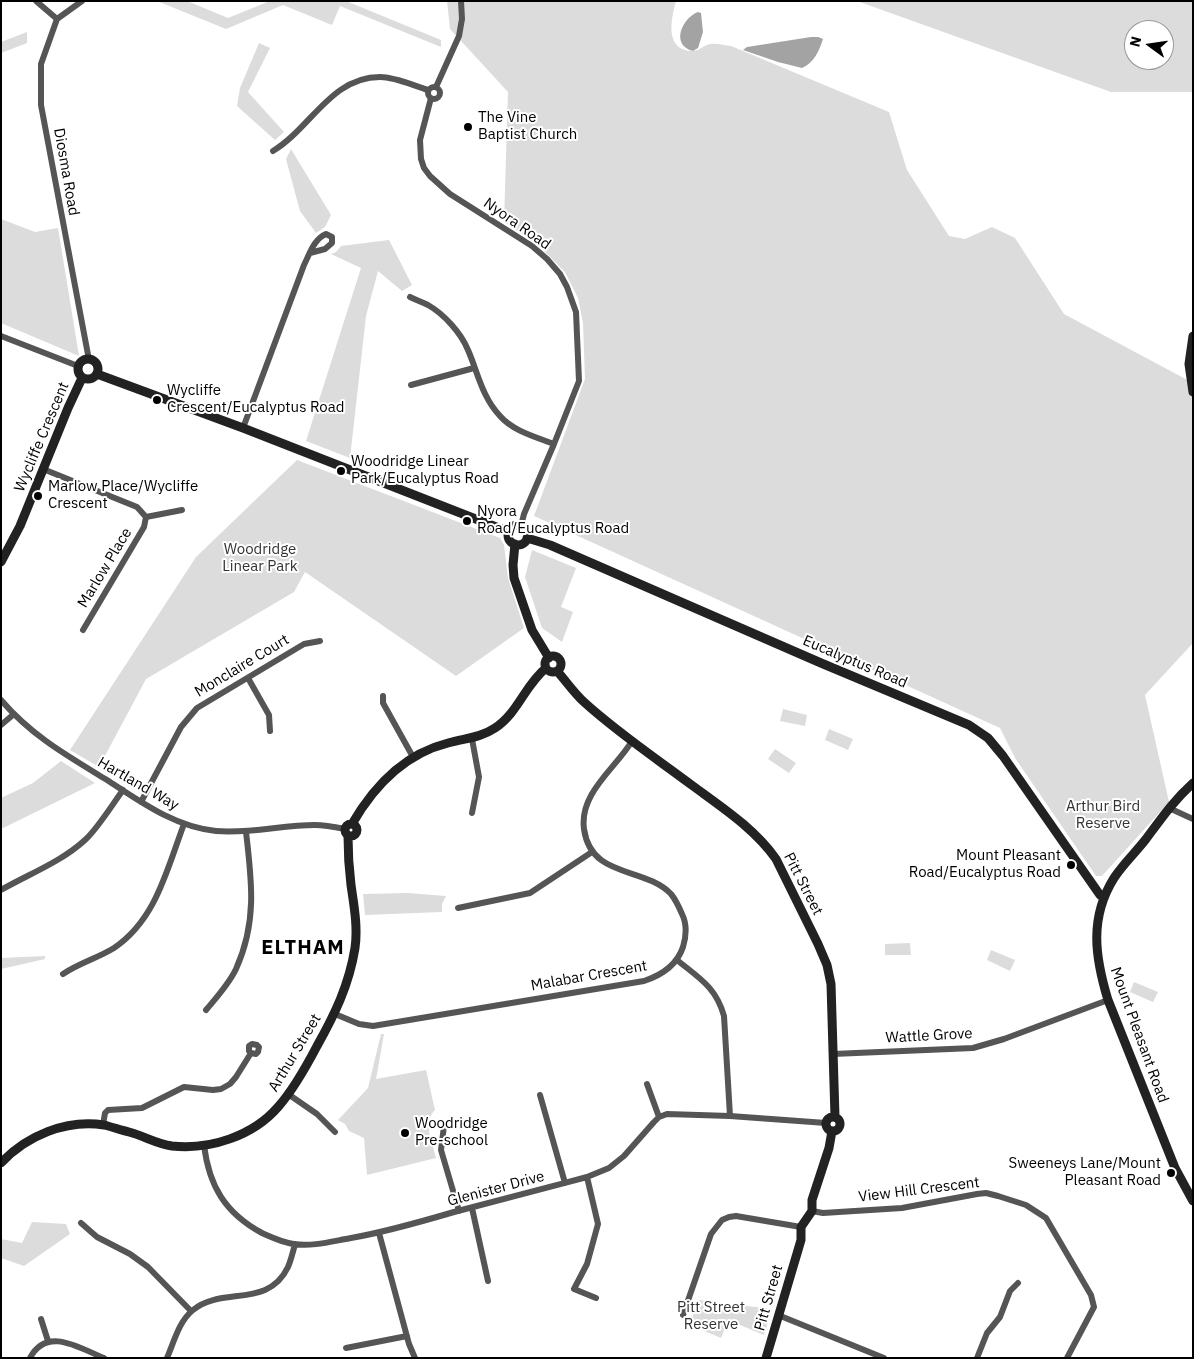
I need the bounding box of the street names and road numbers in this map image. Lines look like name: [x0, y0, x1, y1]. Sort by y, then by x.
street label: Diosma Road: [49, 127, 83, 217]
street label: Nyora Road: [480, 194, 554, 254]
street label: Wycliffe Crescent: [11, 379, 73, 495]
street label: Marlow Place: [74, 525, 136, 611]
street label: Monclaire Court: [192, 631, 292, 701]
street label: Eucalyptus Road: [800, 632, 910, 692]
street label: Hartland Way: [94, 753, 182, 815]
street label: Pitt Street: [780, 850, 826, 918]
street label: Malabar Crescent: [529, 957, 649, 995]
street label: Mount Pleasant Road: [1106, 965, 1172, 1105]
street label: Arthur Street: [265, 1011, 325, 1095]
street label: Wattle Grove: [885, 1025, 973, 1047]
street label: Glenister Drive: [446, 1167, 546, 1211]
street label: View Hill Crescent: [857, 1174, 981, 1206]
street label: Pitt Street: [751, 1263, 787, 1333]

